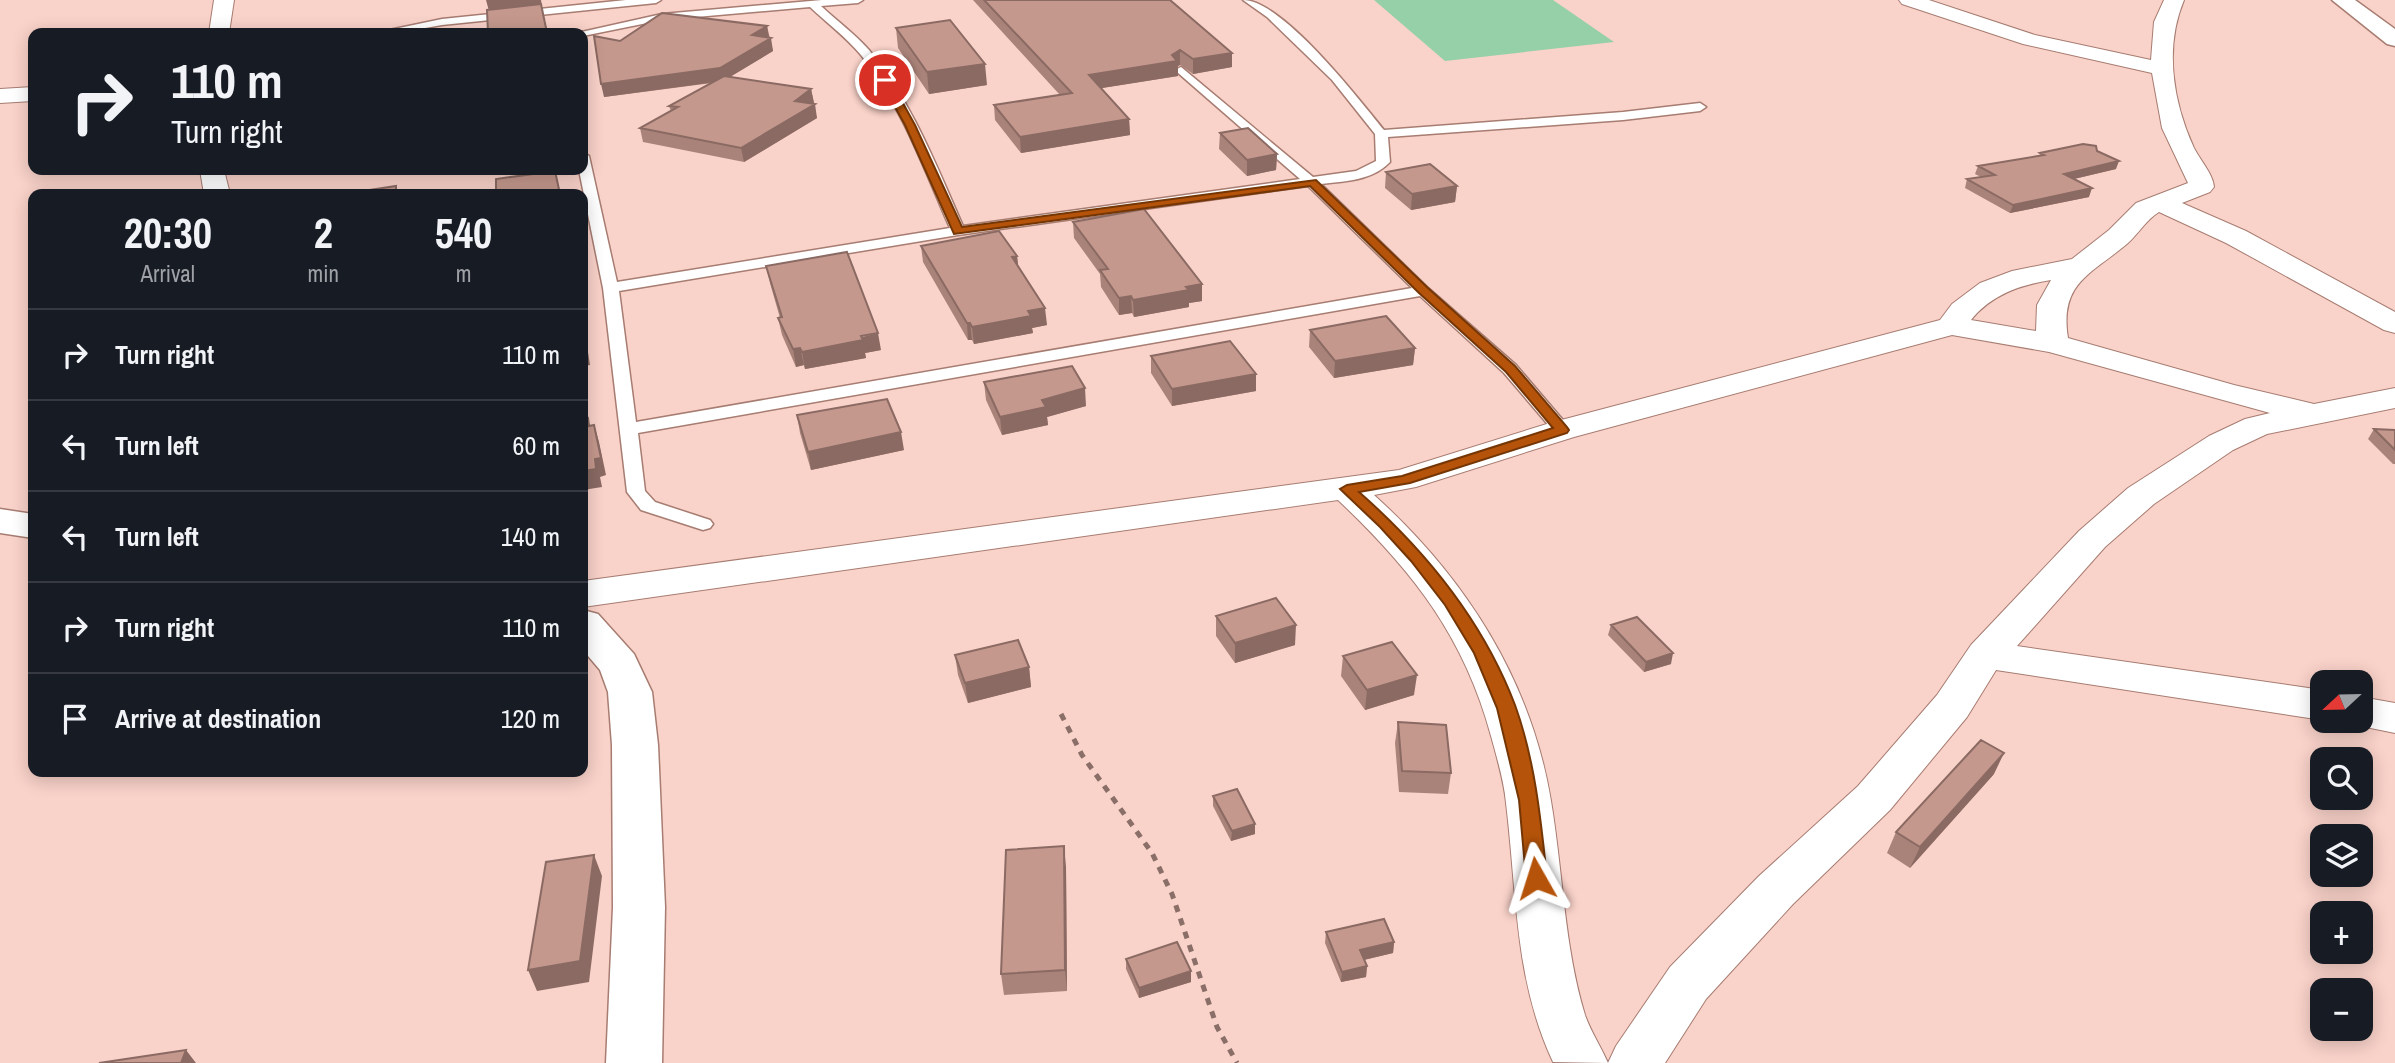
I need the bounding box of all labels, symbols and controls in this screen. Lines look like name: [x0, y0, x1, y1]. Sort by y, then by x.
text: 110 m: [171, 47, 283, 113]
pin: [855, 50, 915, 110]
icon: right: [56, 56, 147, 147]
icon: arrive: [866, 61, 904, 99]
text: Turn right: [171, 110, 283, 153]
text: 20:30: [124, 205, 212, 261]
text: 2: [314, 205, 333, 261]
text: 540: [435, 205, 492, 261]
text: Arrival: [141, 258, 195, 289]
text: min: [308, 258, 339, 289]
text: m: [456, 258, 471, 289]
icon: right: [56, 336, 94, 374]
text: Turn right: [115, 337, 214, 372]
text: 110 m: [502, 337, 560, 372]
icon: left: [56, 427, 94, 465]
text: Turn left: [115, 428, 199, 463]
text: 60 m: [513, 428, 560, 463]
icon: left: [56, 518, 94, 556]
text: Turn left: [115, 519, 199, 554]
text: 140 m: [501, 519, 560, 554]
icon: right: [56, 609, 94, 647]
text: Turn right: [115, 610, 214, 645]
text: 110 m: [502, 610, 560, 645]
north arrow: [2310, 670, 2373, 733]
map controls: [2310, 670, 2373, 1041]
icon: arrive: [56, 700, 94, 738]
text: Arrive at destination: [115, 701, 321, 736]
text: 120 m: [501, 701, 560, 736]
button: search: [2310, 747, 2373, 810]
button: layers: [2310, 824, 2373, 887]
position arrow: [1499, 841, 1573, 915]
button: +: [2310, 901, 2373, 964]
button: −: [2310, 978, 2373, 1041]

